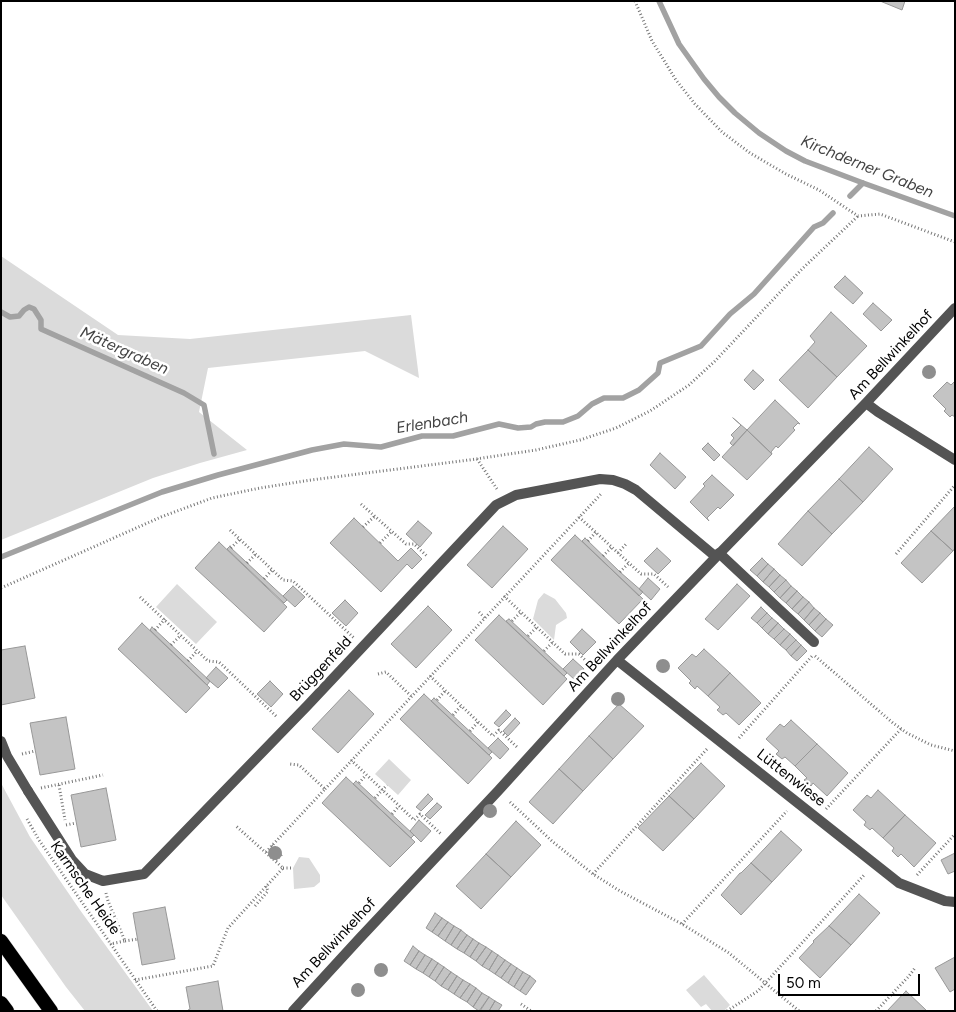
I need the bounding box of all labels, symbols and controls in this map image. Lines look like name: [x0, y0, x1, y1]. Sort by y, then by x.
water label: Kirchderner Graben: [798, 132, 936, 202]
street label: Am Bellwinkelhof: [845, 307, 937, 403]
water label: Mätergraben: [77, 323, 171, 379]
water label: Erlenbach: [395, 408, 469, 438]
street label: Am Bellwinkelhof: [564, 599, 656, 695]
street label: Brüggenfeld: [286, 633, 356, 705]
street label: Lüttenwiese: [753, 746, 829, 810]
street label: Karmsche Heide: [46, 838, 124, 938]
street label: Am Bellwinkelhof: [288, 895, 380, 991]
scale bar: [781, 964, 924, 996]
text: 50 m: [786, 974, 821, 992]

